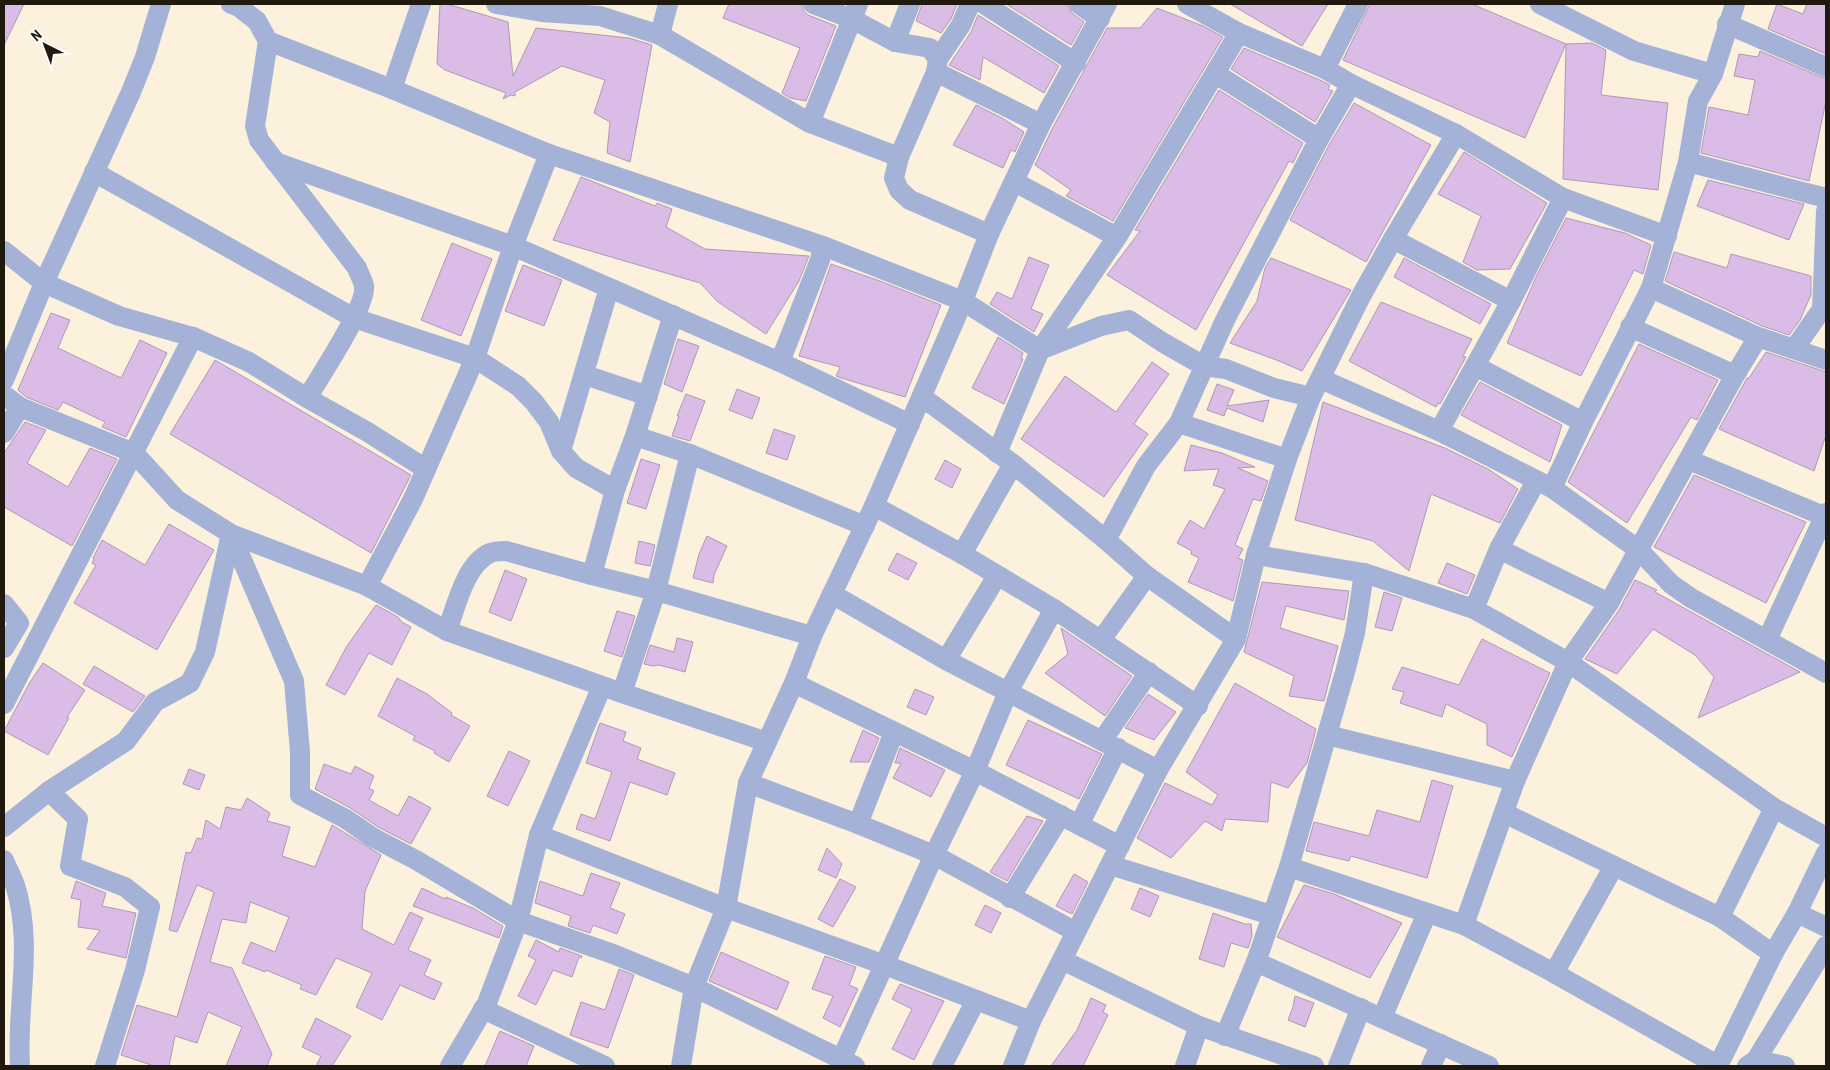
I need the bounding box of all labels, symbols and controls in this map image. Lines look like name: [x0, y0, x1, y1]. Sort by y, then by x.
north arrow: [20, 20, 70, 70]
text: N: [28, 27, 45, 44]

